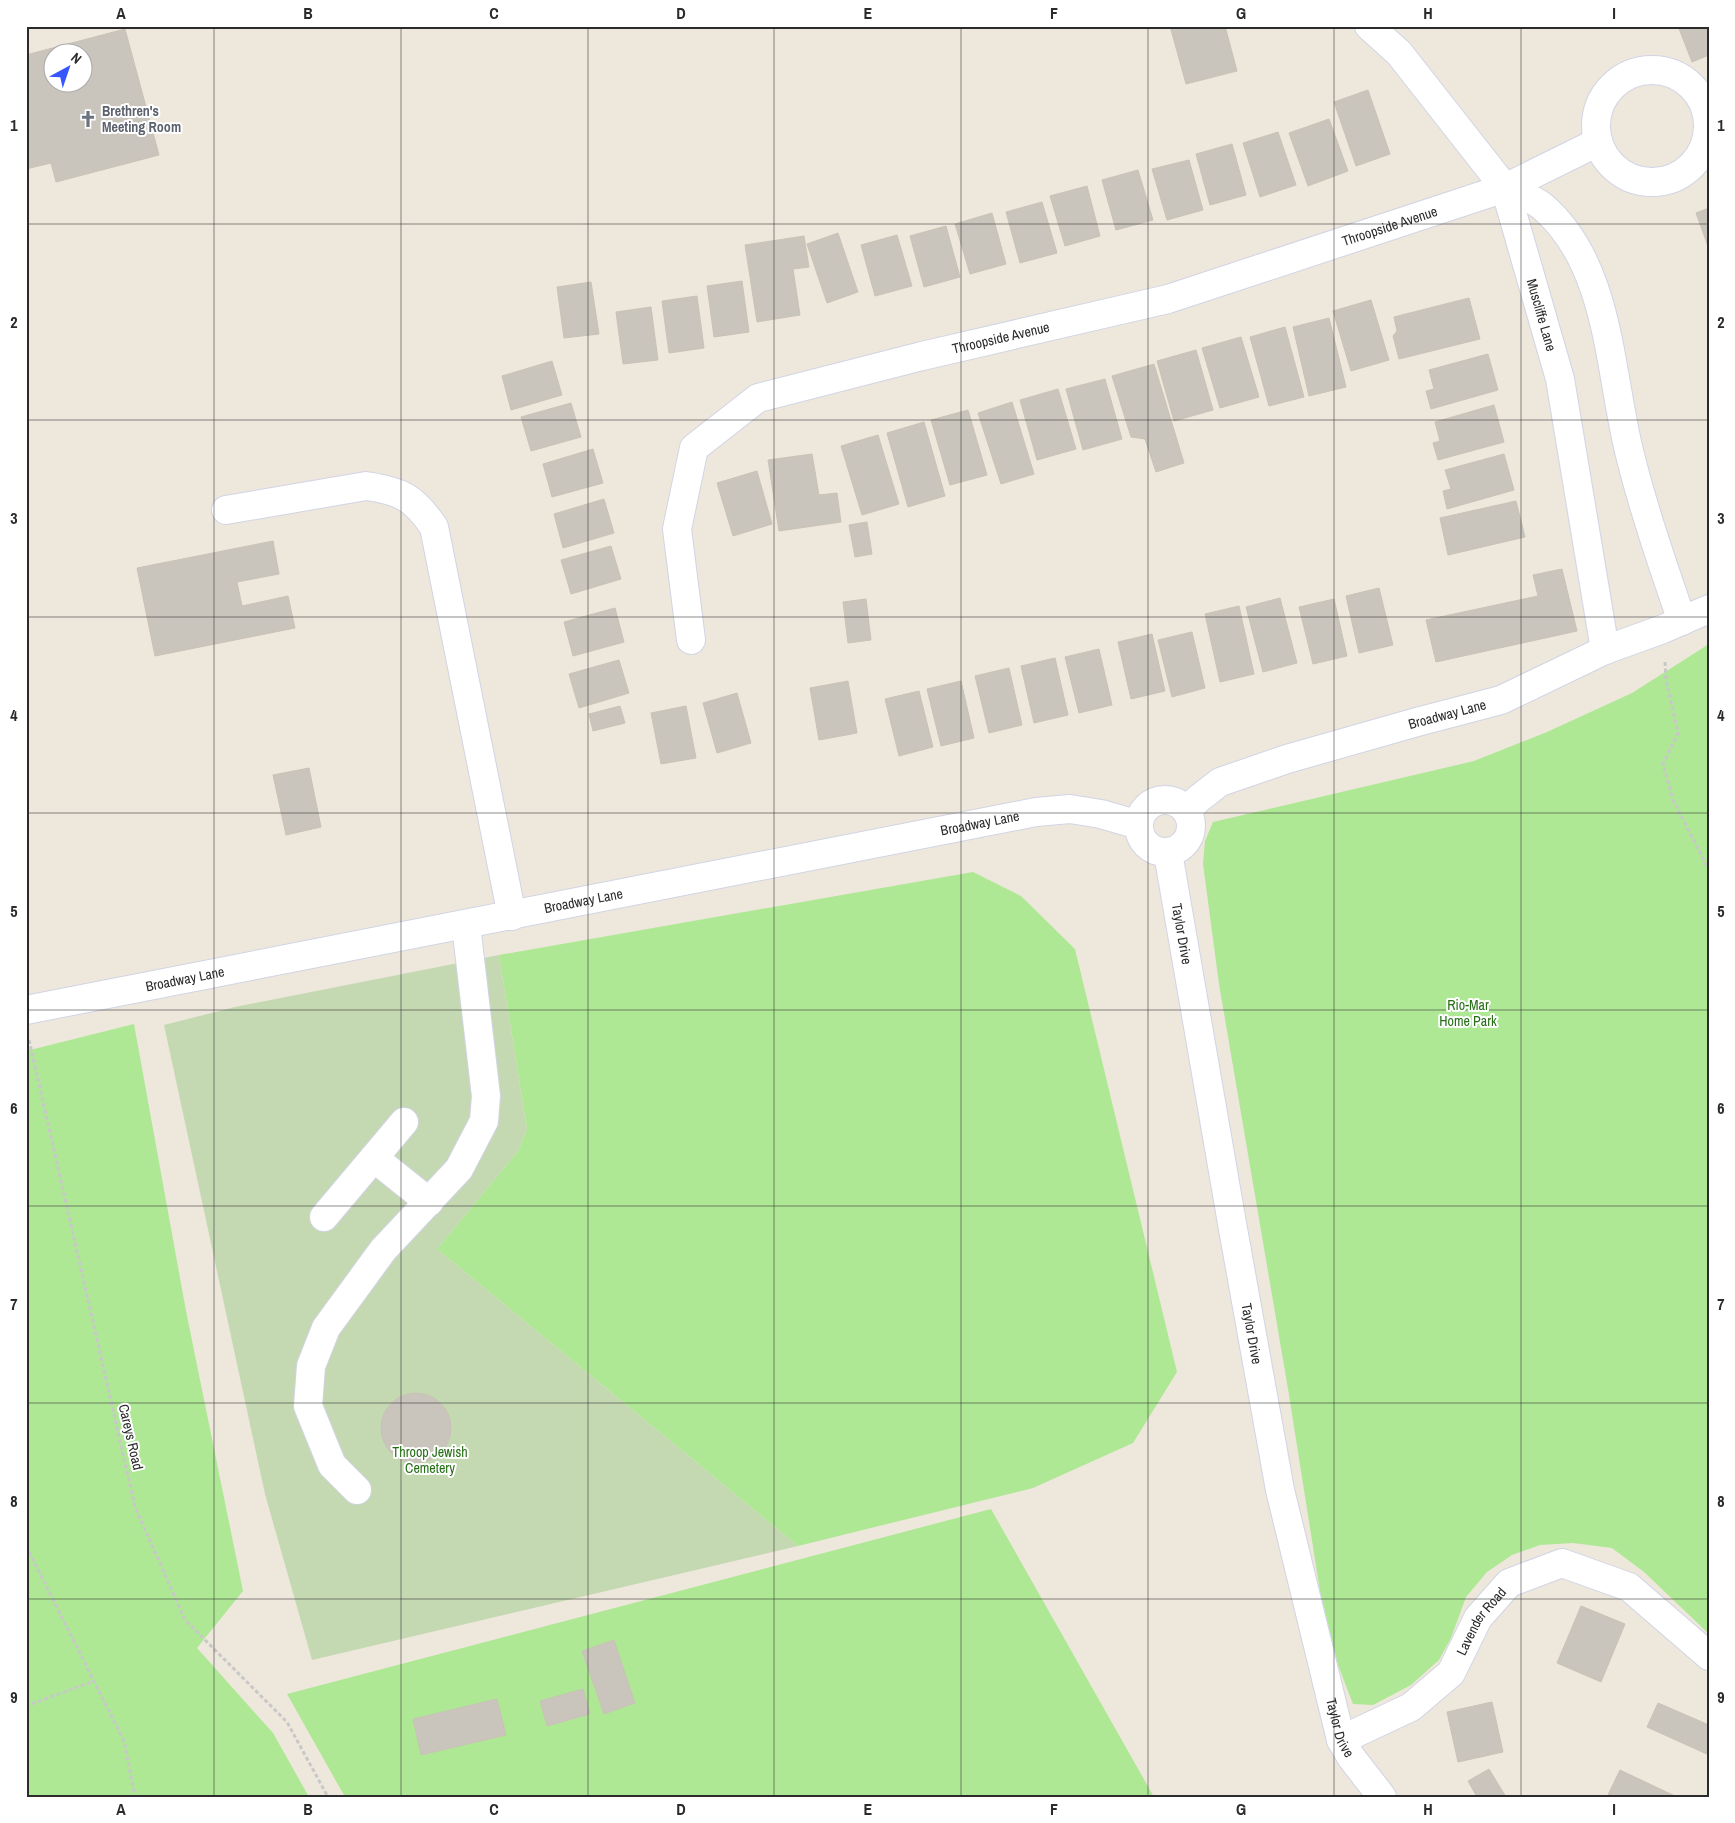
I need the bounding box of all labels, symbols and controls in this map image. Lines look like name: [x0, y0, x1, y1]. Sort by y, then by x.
text: A: [116, 2, 126, 24]
text: B: [303, 2, 313, 24]
text: C: [489, 2, 499, 24]
text: D: [676, 2, 686, 24]
text: E: [864, 2, 873, 24]
text: F: [1050, 2, 1058, 24]
text: G: [1236, 2, 1246, 24]
text: H: [1423, 2, 1433, 24]
text: I: [1612, 2, 1616, 24]
north arrow: [42, 42, 92, 92]
text: N: [67, 48, 85, 68]
place label: Brethren's Meeting Room: [102, 102, 181, 136]
church icon: Brethren's Meeting Room: [78, 109, 98, 129]
text: 1: [10, 114, 18, 136]
text: 1: [1717, 114, 1725, 136]
street label: Throopside Avenue: [1340, 202, 1440, 250]
street label: Muscliffe Lane: [1523, 277, 1560, 353]
text: 2: [10, 311, 18, 333]
text: 2: [1717, 311, 1725, 333]
street label: Throopside Avenue: [950, 318, 1051, 358]
text: 3: [10, 507, 18, 529]
text: 3: [1717, 507, 1725, 529]
street label: Broadway Lane: [1406, 695, 1488, 733]
text: 4: [10, 704, 18, 726]
text: 4: [1717, 704, 1725, 726]
street label: Broadway Lane: [939, 806, 1021, 840]
street label: Broadway Lane: [542, 884, 624, 917]
text: 5: [10, 900, 18, 922]
text: 5: [1717, 900, 1725, 922]
street label: Taylor Drive: [1168, 902, 1196, 966]
street label: Broadway Lane: [144, 962, 226, 995]
park label: Rio-Mar Home Park: [1439, 996, 1497, 1030]
text: 6: [10, 1097, 18, 1119]
text: 6: [1717, 1097, 1725, 1119]
text: 7: [10, 1293, 18, 1315]
text: 7: [1717, 1293, 1725, 1315]
street label: Taylor Drive: [1238, 1302, 1266, 1366]
street label: Careys Road: [115, 1402, 147, 1472]
park label: Throop Jewish Cemetery: [392, 1443, 468, 1477]
text: 8: [10, 1490, 18, 1512]
text: 8: [1717, 1490, 1725, 1512]
street label: Lavender Road: [1452, 1583, 1510, 1658]
text: 9: [10, 1686, 18, 1708]
text: 9: [1717, 1686, 1725, 1708]
street label: Taylor Drive: [1322, 1696, 1358, 1761]
text: A: [116, 1798, 126, 1820]
text: B: [303, 1798, 313, 1820]
text: C: [489, 1798, 499, 1820]
text: D: [676, 1798, 686, 1820]
text: E: [864, 1798, 873, 1820]
text: F: [1050, 1798, 1058, 1820]
text: G: [1236, 1798, 1246, 1820]
text: H: [1423, 1798, 1433, 1820]
text: I: [1612, 1798, 1616, 1820]

